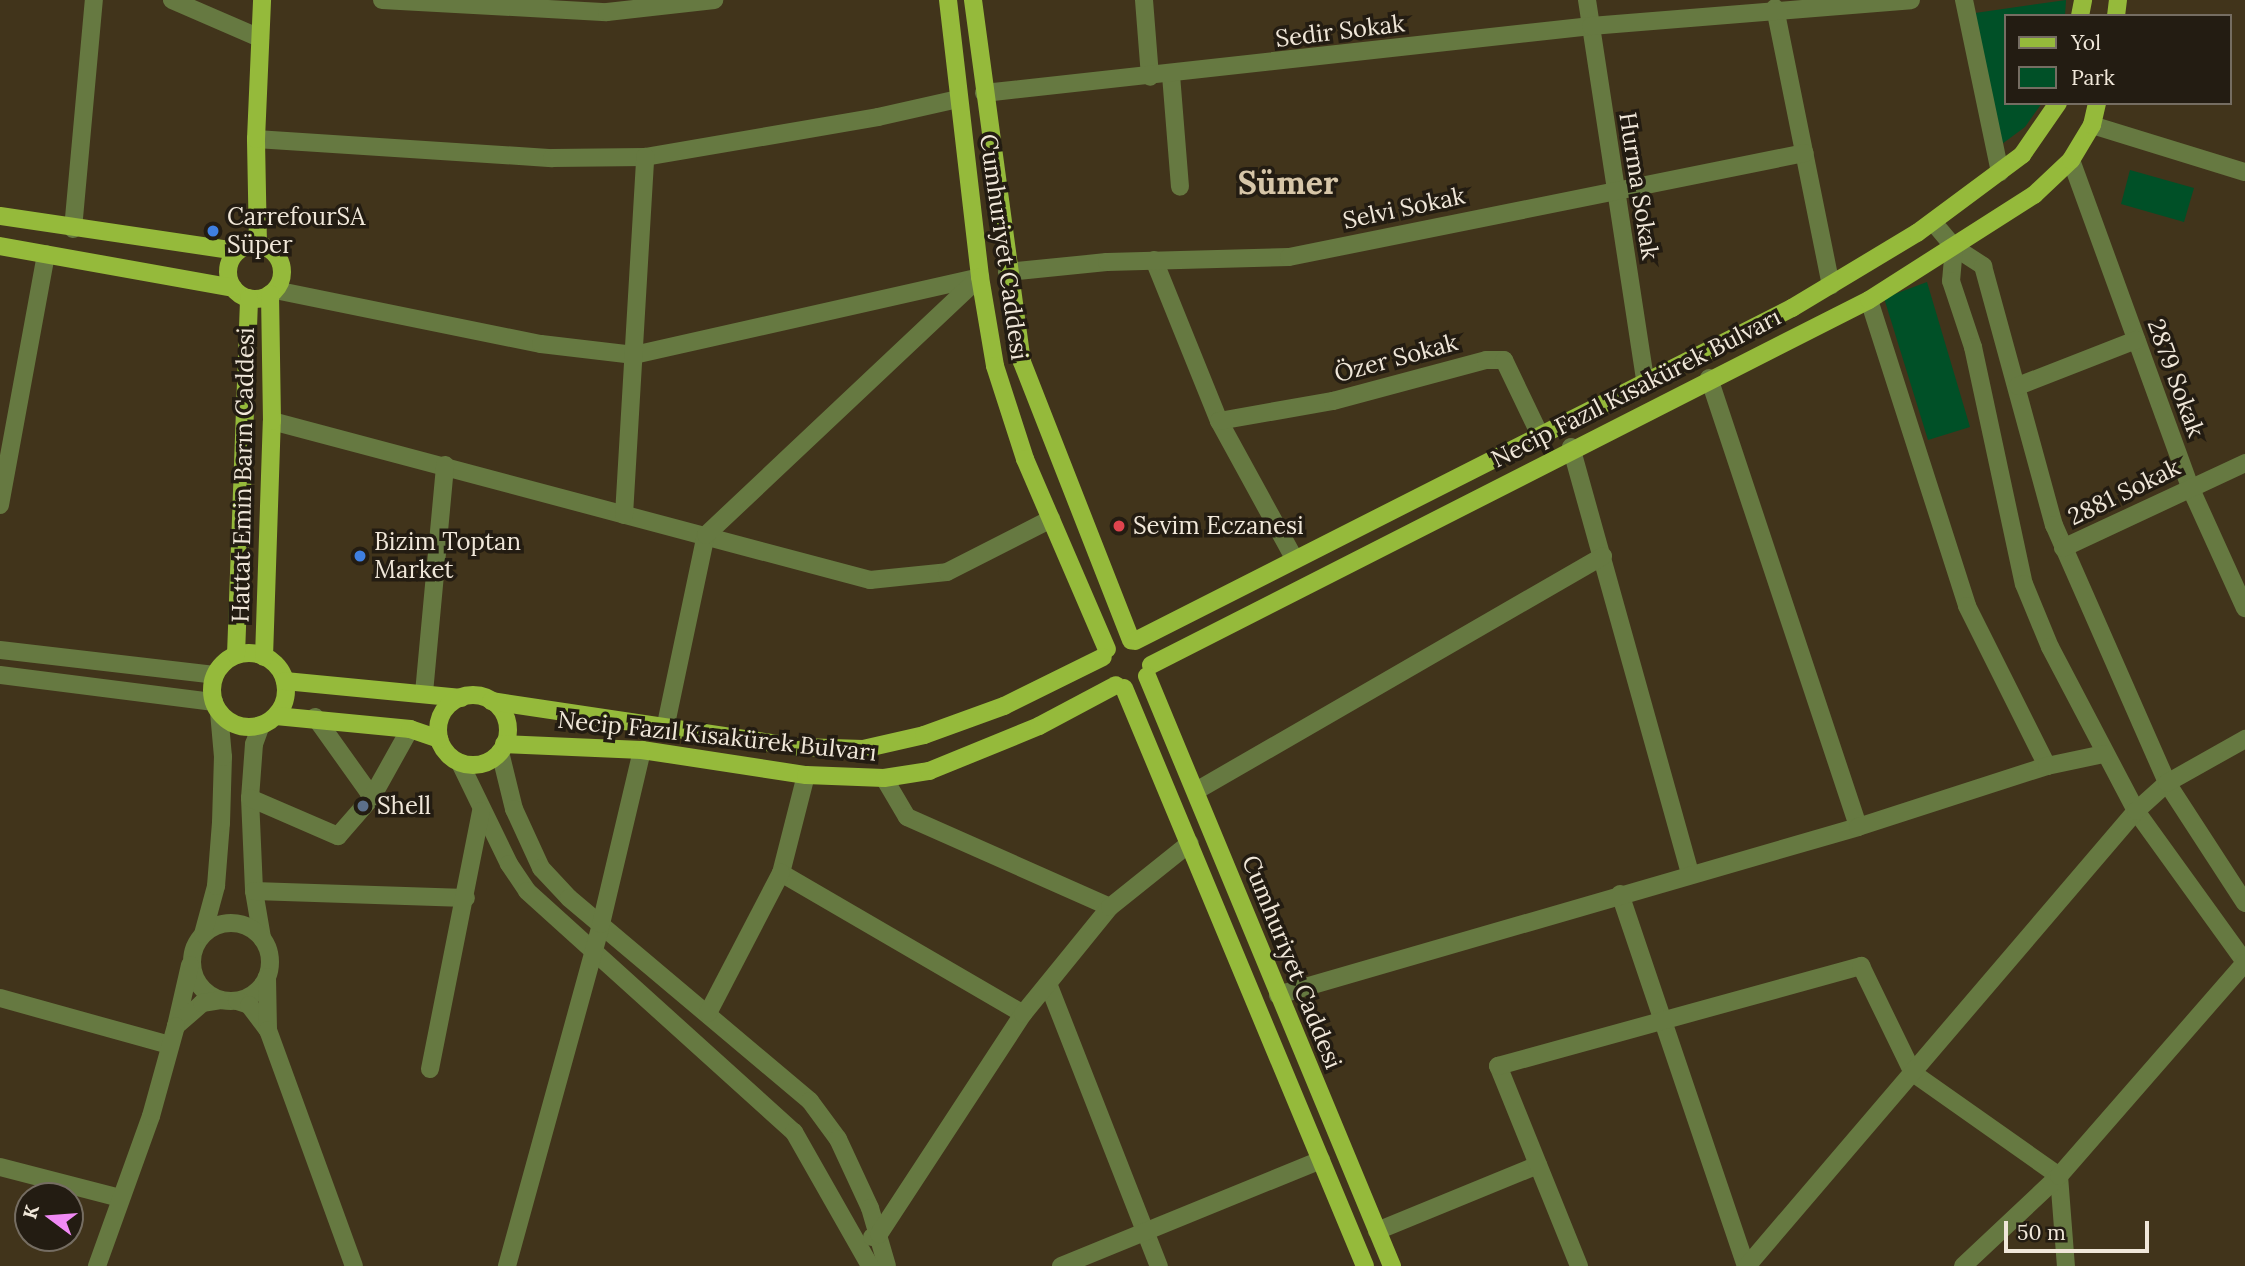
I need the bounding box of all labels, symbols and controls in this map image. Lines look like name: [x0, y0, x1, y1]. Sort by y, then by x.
street label: Sedir Sokak: [1274, 9, 1406, 53]
legend: [2004, 14, 2231, 105]
text: Yol: [2071, 29, 2101, 56]
text: Park: [2071, 64, 2115, 91]
street label: Hurma Sokak: [1613, 110, 1665, 262]
street label: Cumhuriyet Caddesi: [974, 132, 1034, 362]
district label: Sümer: [1238, 164, 1338, 202]
street label: Selvi Sokak: [1340, 181, 1468, 235]
place label: CarrefourSA Süper: [227, 203, 365, 259]
marker: CarrefourSA Süper: [205, 223, 221, 239]
street label: Necip Fazıl Kısakürek Bulvarı: [1487, 302, 1785, 474]
street label: 2879 Sokak: [2141, 315, 2211, 441]
street label: Hattat Emin Barın Caddesi: [226, 327, 260, 623]
street label: Özer Sokak: [1331, 328, 1461, 388]
street label: 2881 Sokak: [2063, 453, 2185, 531]
place label: Sevim Eczanesi: [1133, 512, 1304, 540]
marker: Sevim Eczanesi: [1111, 518, 1127, 534]
place label: Bizim Toptan Market: [374, 528, 521, 584]
marker: Bizim Toptan Market: [352, 548, 368, 564]
street label: Necip Fazıl Kısakürek Bulvarı: [556, 705, 878, 767]
place label: Shell: [377, 792, 431, 820]
marker: Shell: [355, 798, 371, 814]
street label: Cumhuriyet Caddesi: [1236, 851, 1348, 1073]
north arrow: [14, 1182, 84, 1252]
text: K: [17, 1202, 44, 1222]
scale bar: [2007, 1206, 2152, 1250]
text: 50 m: [2017, 1219, 2066, 1246]

